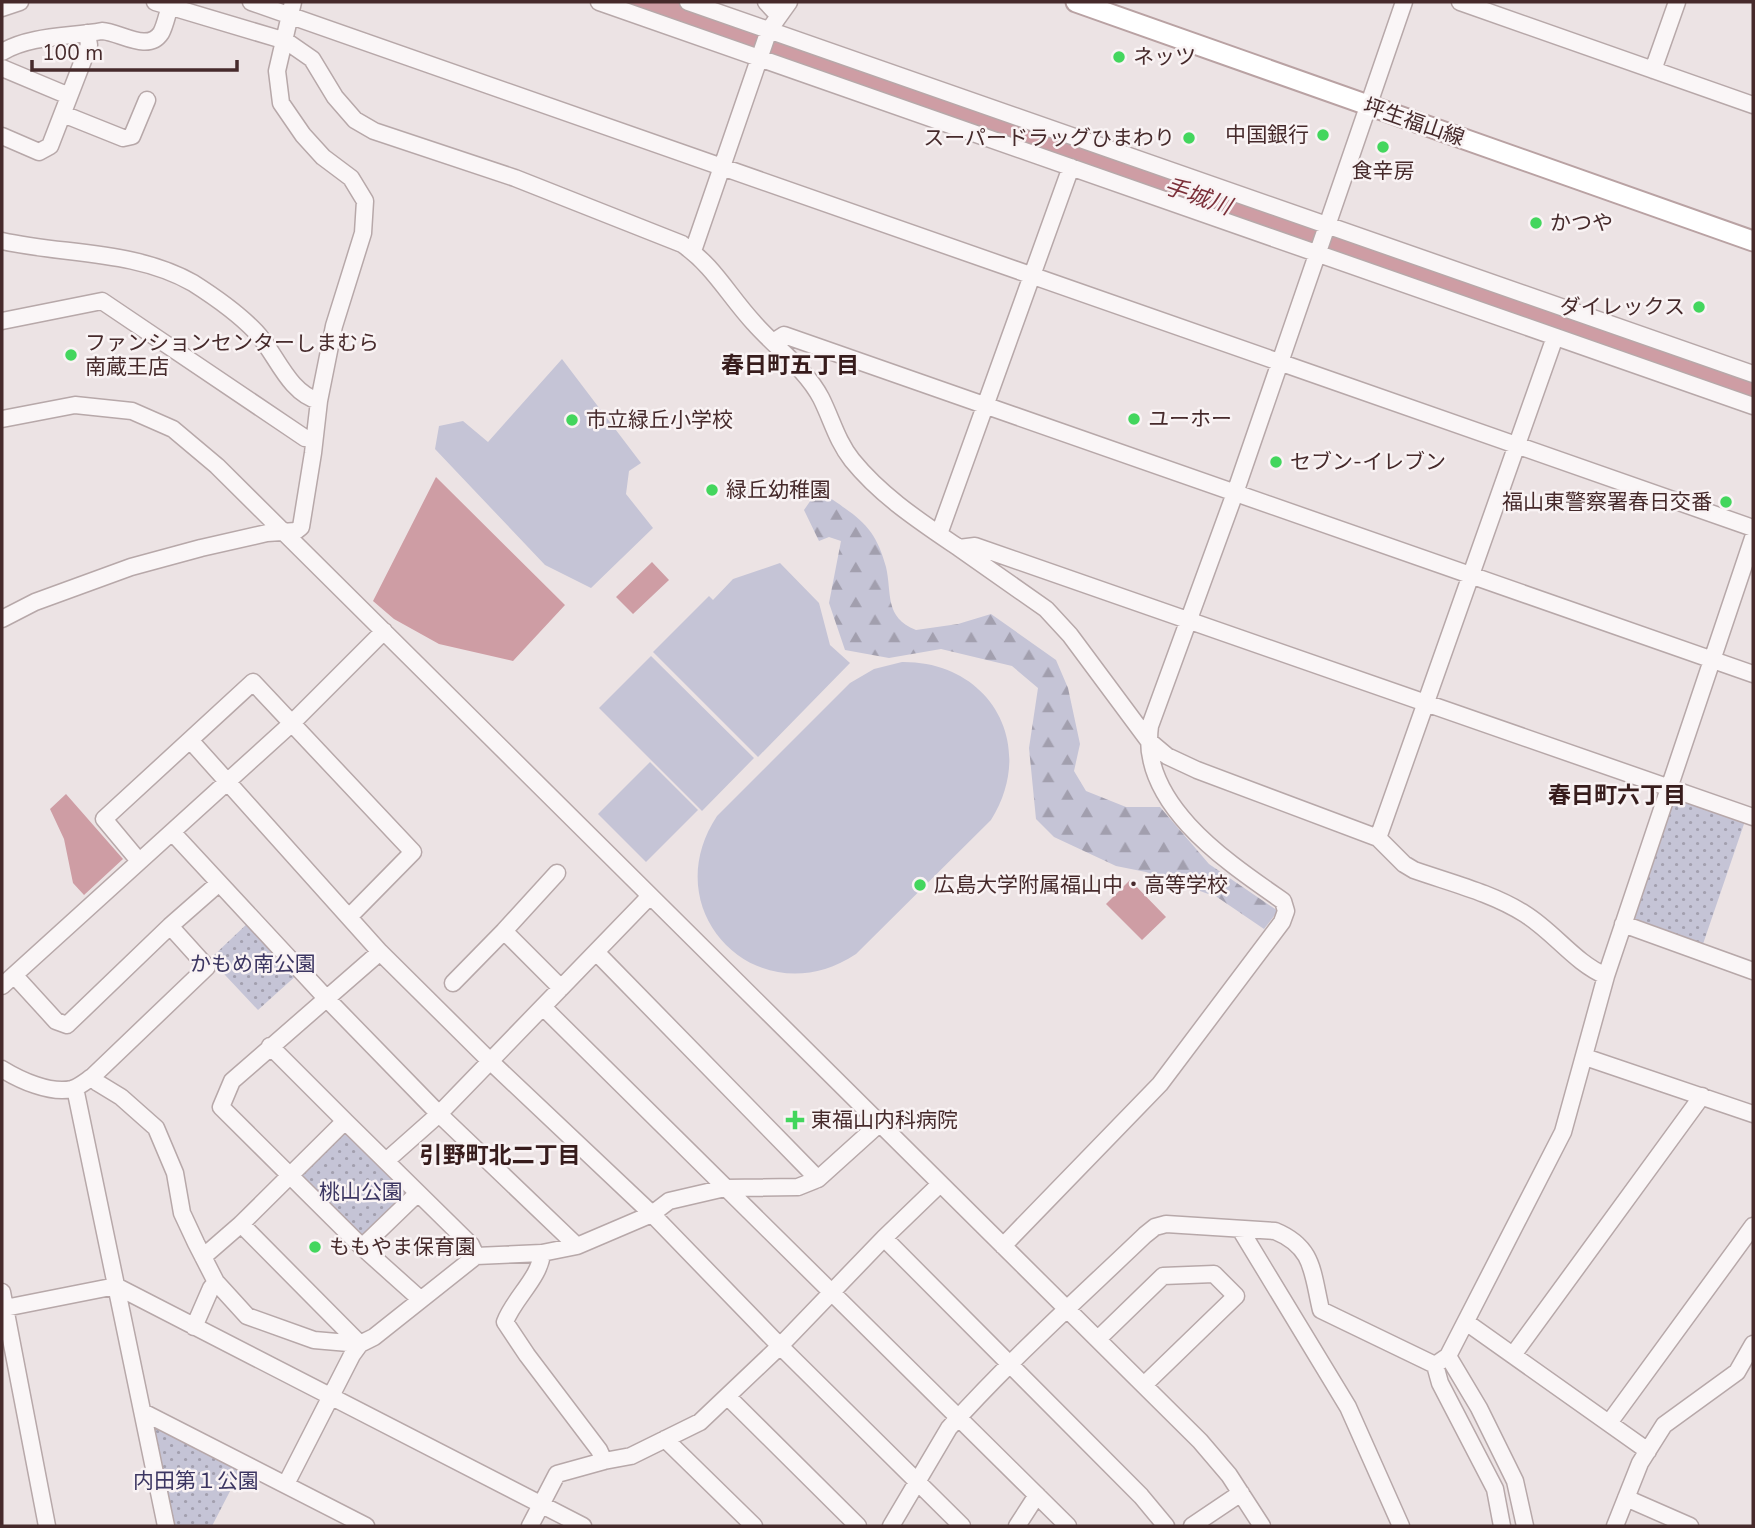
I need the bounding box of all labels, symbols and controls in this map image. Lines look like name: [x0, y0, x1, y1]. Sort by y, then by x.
scale bar: [32, 28, 236, 72]
text: 100 m: [42, 39, 103, 67]
place label: ネッツ: [1133, 43, 1196, 71]
marker: ネッツ: [1111, 49, 1127, 65]
street label: 坪生福山線: [1360, 92, 1468, 152]
place label: 中国銀行: [1225, 121, 1309, 149]
place label: スーパードラッグひまわり: [923, 124, 1175, 152]
marker: 中国銀行: [1315, 127, 1331, 143]
marker: スーパードラッグひまわり: [1181, 130, 1197, 146]
marker: 食辛房: [1375, 139, 1391, 155]
place label: 食辛房: [1352, 157, 1415, 185]
water label: 手城川: [1160, 171, 1238, 223]
place label: かつや: [1550, 209, 1613, 237]
marker: かつや: [1528, 215, 1544, 231]
place label: ダイレックス: [1560, 293, 1685, 321]
marker: ダイレックス: [1691, 299, 1707, 315]
place label: ファンションセンターしまむら 南蔵王店: [85, 329, 379, 381]
marker: ファンションセンターしまむら 南蔵王店: [63, 347, 79, 363]
district label: 春日町五丁目: [721, 350, 859, 381]
place label: ユーホー: [1148, 405, 1232, 433]
place label: 市立緑丘小学校: [586, 406, 733, 434]
marker: ユーホー: [1126, 411, 1142, 427]
marker: 市立緑丘小学校: [564, 412, 580, 428]
place label: セブン-イレブン: [1290, 448, 1446, 476]
marker: セブン-イレブン: [1268, 454, 1284, 470]
place label: 緑丘幼稚園: [726, 476, 831, 504]
marker: 緑丘幼稚園: [704, 482, 720, 498]
place label: 福山東警察署春日交番: [1502, 488, 1712, 516]
marker: 福山東警察署春日交番: [1718, 494, 1734, 510]
district label: 春日町六丁目: [1548, 780, 1686, 811]
place label: 広島大学附属福山中・高等学校: [934, 871, 1228, 899]
marker: 広島大学附属福山中・高等学校: [912, 877, 928, 893]
park label: かもめ南公園: [190, 950, 316, 978]
place label: 東福山内科病院: [811, 1106, 958, 1134]
marker: 東福山内科病院: [785, 1110, 805, 1130]
district label: 引野町北二丁目: [420, 1140, 581, 1171]
park label: 桃山公園: [319, 1178, 403, 1206]
place label: ももやま保育園: [329, 1233, 476, 1261]
marker: ももやま保育園: [307, 1239, 323, 1255]
park label: 内田第１公園: [133, 1467, 259, 1495]

